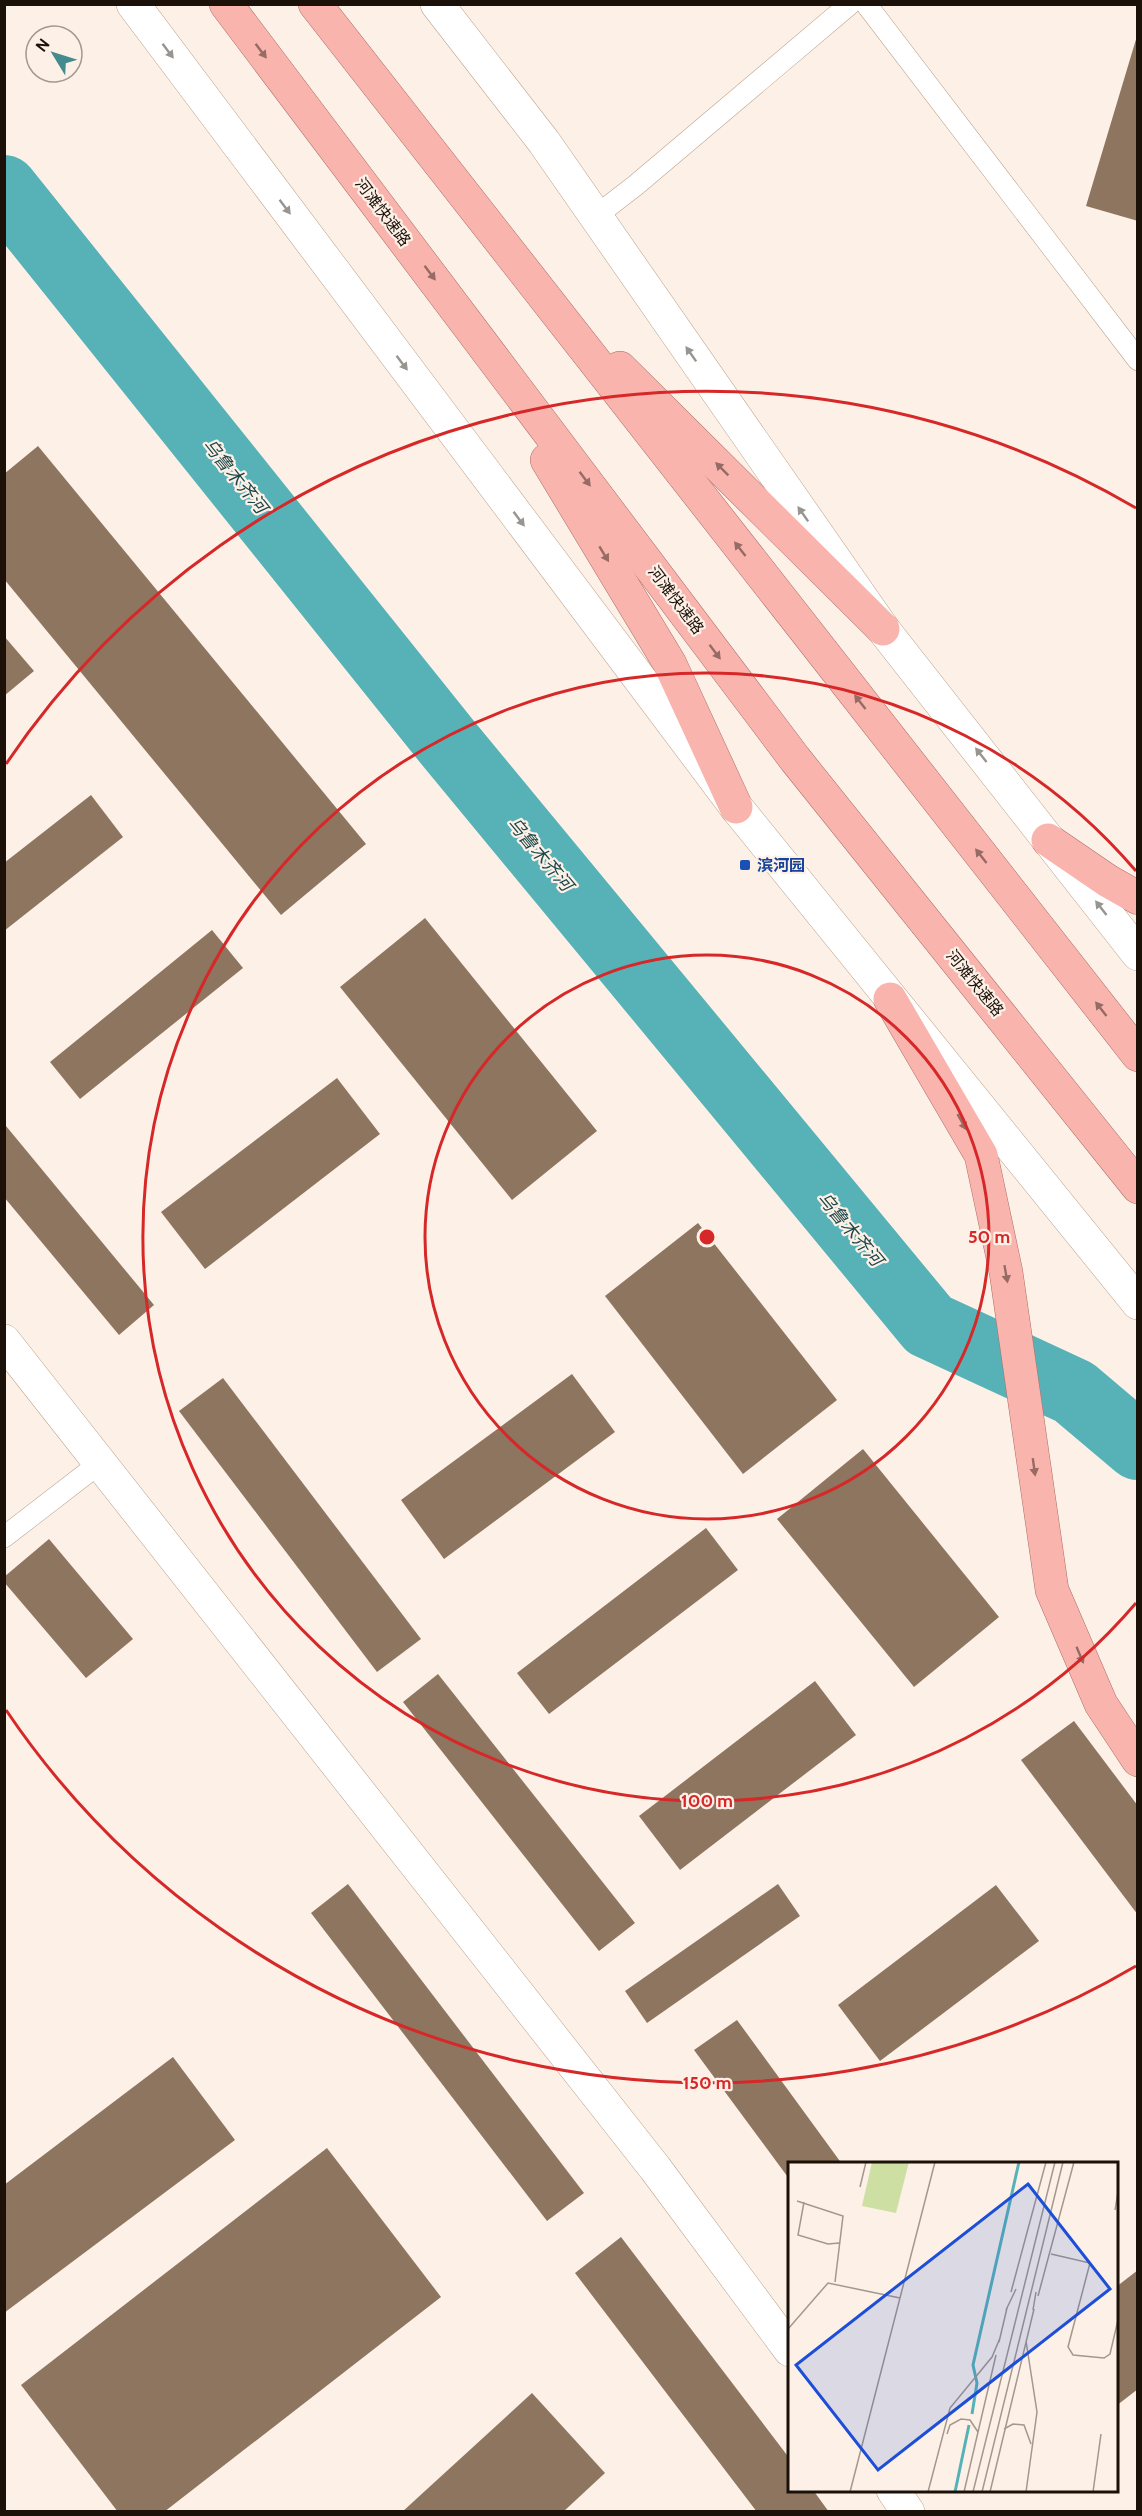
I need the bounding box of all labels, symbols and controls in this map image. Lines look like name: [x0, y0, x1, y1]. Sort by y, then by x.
north arrow: [24, 24, 84, 84]
text: N: [32, 35, 54, 55]
one-way arrow: [255, 43, 267, 59]
one-way arrow: [161, 44, 173, 59]
street label: 河滩快速路: [351, 174, 415, 250]
one-way arrow: [279, 199, 291, 215]
one-way arrow: [423, 266, 435, 281]
one-way arrow: [685, 346, 697, 362]
one-way arrow: [396, 355, 408, 371]
water label: 乌鲁木齐河: [198, 434, 274, 520]
one-way arrow: [716, 463, 730, 477]
one-way arrow: [579, 471, 591, 487]
one-way arrow: [797, 506, 809, 522]
one-way arrow: [513, 511, 526, 527]
one-way arrow: [734, 541, 747, 557]
one-way arrow: [599, 546, 609, 563]
street label: 河滩快速路: [644, 562, 708, 638]
one-way arrow: [709, 644, 721, 660]
one-way arrow: [855, 695, 867, 710]
one-way arrow: [976, 747, 988, 762]
water label: 乌鲁木齐河: [503, 812, 579, 898]
one-way arrow: [974, 848, 987, 864]
place label: 滨河园: [757, 856, 805, 875]
marker: 滨河园: [738, 858, 752, 872]
one-way arrow: [1095, 900, 1108, 916]
street label: 河滩快速路: [942, 946, 1008, 1020]
one-way arrow: [1095, 1001, 1108, 1017]
one-way arrow: [957, 1114, 967, 1131]
water label: 乌鲁木齐河: [813, 1187, 889, 1273]
text: 50 m: [968, 1226, 1010, 1248]
centre of rings: [697, 1227, 717, 1247]
one-way arrow: [1001, 1265, 1010, 1284]
one-way arrow: [1029, 1457, 1038, 1476]
one-way arrow: [1075, 1646, 1085, 1664]
text: 100 m: [681, 1790, 733, 1812]
text: 150 m: [683, 2072, 731, 2094]
inset map: [788, 2162, 1118, 2492]

